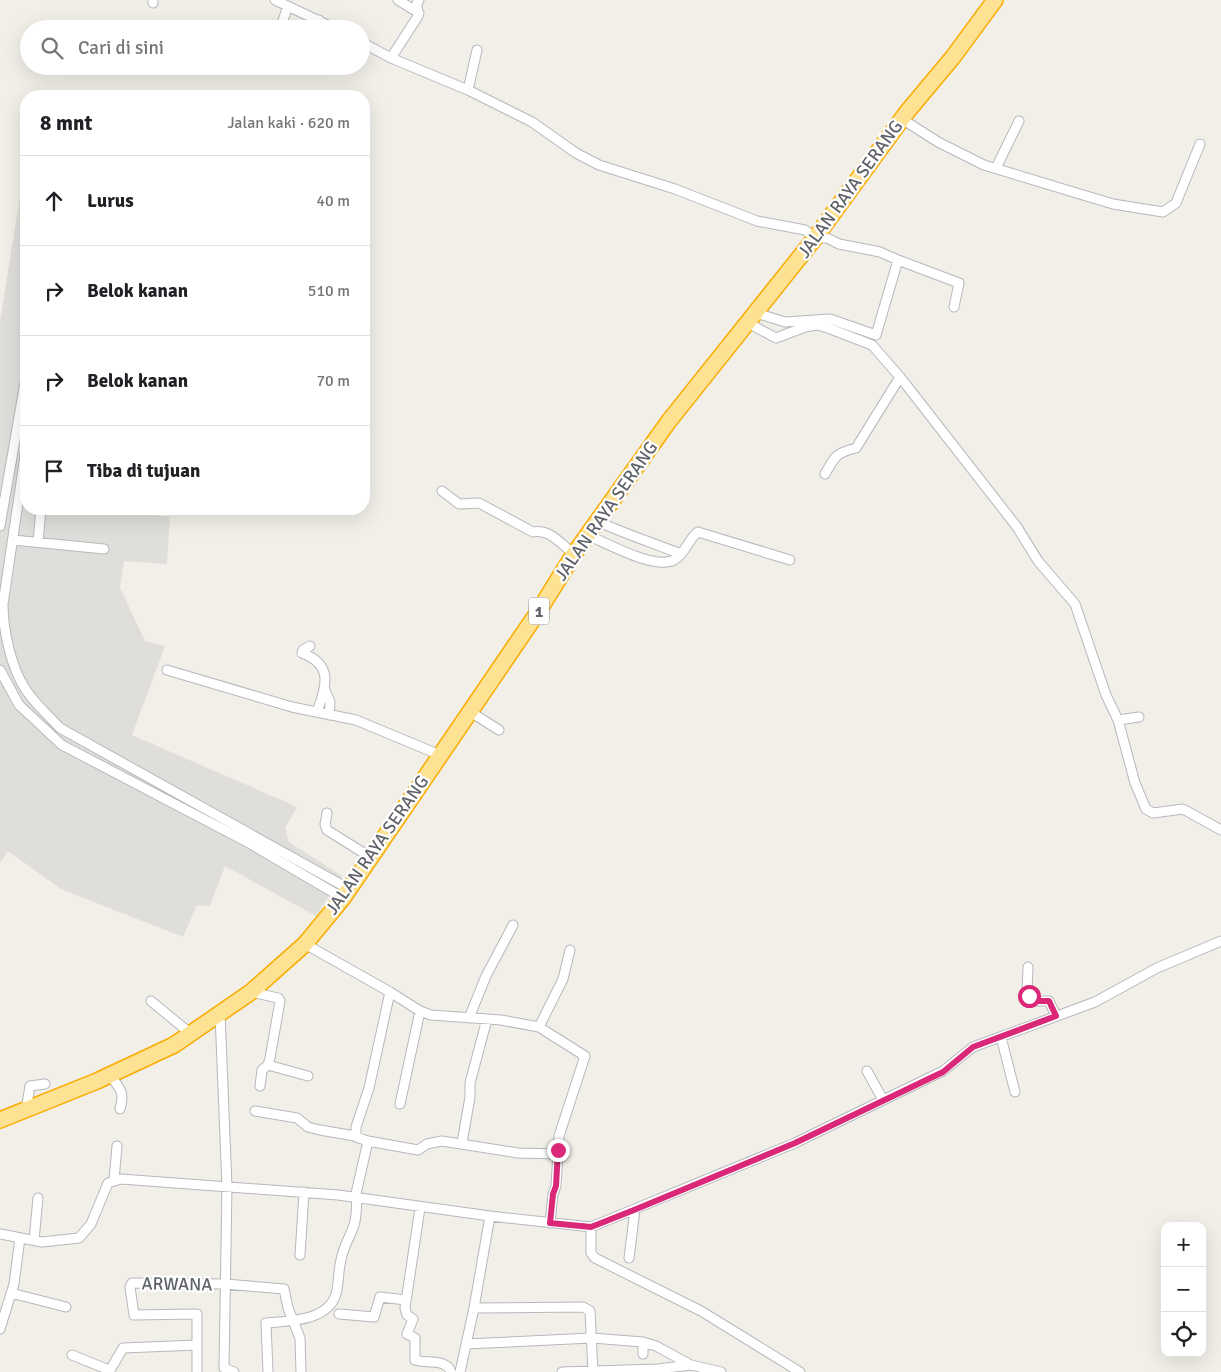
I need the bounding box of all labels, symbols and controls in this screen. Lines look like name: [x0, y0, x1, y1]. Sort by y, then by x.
search box: [20, 20, 370, 75]
icon: search: [38, 34, 66, 62]
text: Cari di sini: [78, 36, 164, 60]
text: 8 mnt: [40, 110, 92, 136]
text: Jalan kaki · 620 m: [228, 113, 350, 133]
street label: JALAN RAYA SERANG: [793, 116, 907, 262]
icon: ahead: [40, 187, 68, 215]
text: Lurus: [87, 189, 134, 213]
text: 40 m: [316, 191, 350, 211]
icon: right: [40, 277, 68, 305]
text: Belok kanan: [87, 279, 188, 303]
text: 510 m: [308, 281, 350, 301]
icon: right: [40, 367, 68, 395]
text: Belok kanan: [87, 369, 188, 393]
text: 70 m: [316, 371, 350, 391]
street label: JALAN RAYA SERANG: [550, 437, 662, 585]
icon: arrive: [40, 457, 68, 485]
text: Tiba di tujuan: [87, 459, 200, 483]
road number: 1: [529, 598, 549, 624]
street label: JALAN RAYA SERANG: [321, 771, 433, 919]
route start: [1018, 985, 1041, 1008]
route end: [547, 1139, 570, 1162]
map controls: [1161, 1222, 1206, 1357]
button: +: [1161, 1222, 1206, 1267]
button: −: [1161, 1267, 1206, 1312]
street label: ARWANA: [141, 1272, 213, 1296]
button: locate: [1161, 1312, 1206, 1357]

